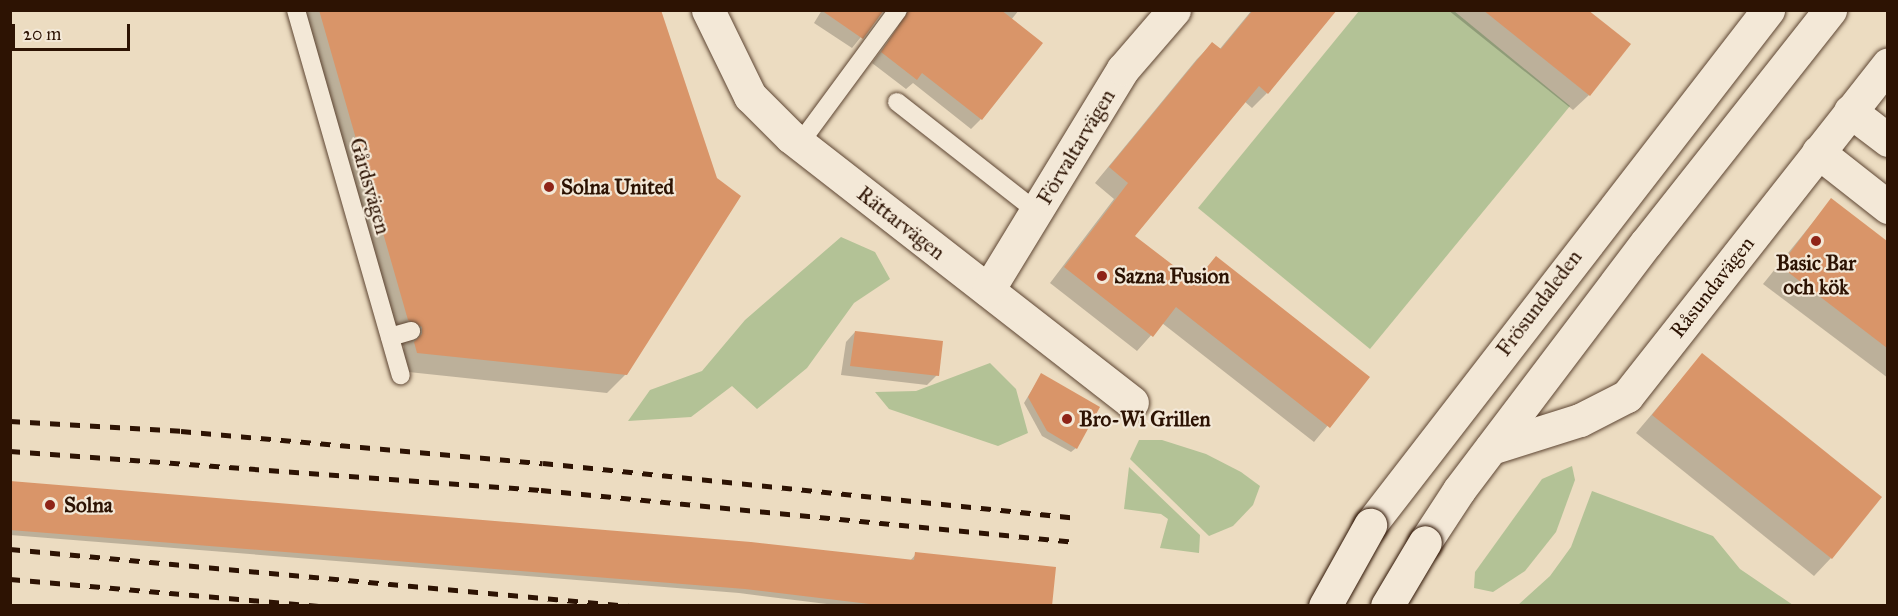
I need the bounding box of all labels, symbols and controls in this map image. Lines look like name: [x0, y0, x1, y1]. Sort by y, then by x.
scale bar: [15, 12, 134, 50]
text: 20 m: [23, 23, 61, 45]
street label: Förvaltarvägen: [1032, 85, 1120, 209]
street label: Gårdsvägen: [344, 135, 396, 237]
place label: Solna United: [561, 174, 674, 200]
marker: Solna United: [542, 180, 556, 194]
street label: Rättarvägen: [852, 181, 950, 265]
street label: Råsundavägen: [1665, 231, 1759, 343]
marker: Basic Bar och kök: [1809, 234, 1823, 248]
street label: Frösundaleden: [1491, 245, 1587, 361]
place label: Basic Bar och kök: [1776, 250, 1856, 300]
place label: Sazna Fusion: [1114, 263, 1230, 289]
marker: Sazna Fusion: [1095, 269, 1109, 283]
place label: Bro-Wi Grillen: [1079, 406, 1211, 432]
marker: Bro-Wi Grillen: [1060, 412, 1074, 426]
place label: Solna: [64, 492, 113, 518]
marker: Solna: [41, 496, 59, 514]

